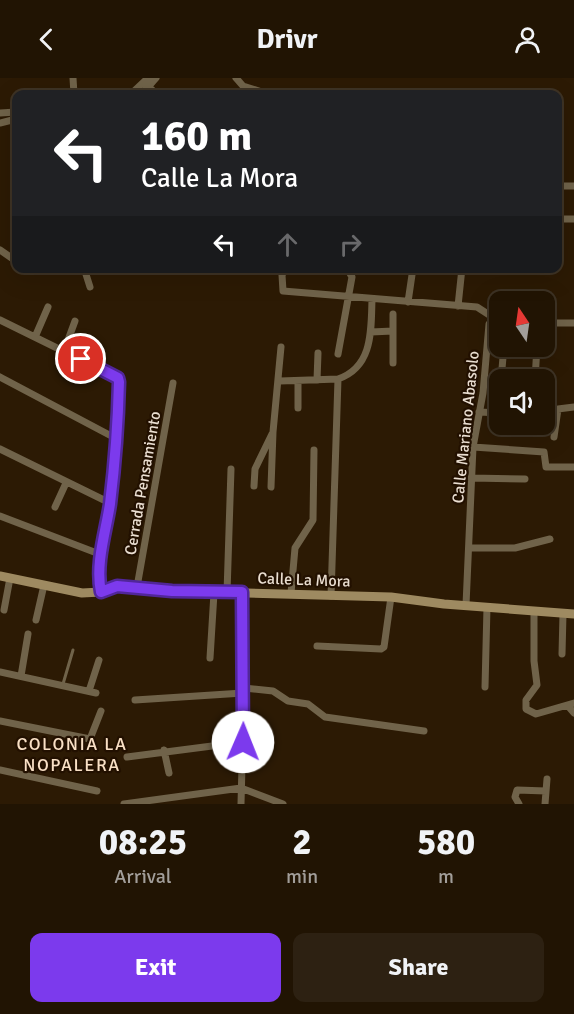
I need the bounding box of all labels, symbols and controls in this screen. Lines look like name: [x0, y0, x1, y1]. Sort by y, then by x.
icon: back: [30, 23, 63, 56]
text: Drivr: [257, 23, 317, 56]
icon: person: [511, 23, 544, 56]
text: 160 m: [141, 111, 252, 162]
icon: left: [42, 114, 120, 192]
text: Calle La Mora: [141, 162, 298, 195]
icon: left: [208, 228, 241, 261]
icon: ahead: [271, 228, 304, 261]
icon: right: [334, 228, 367, 261]
north arrow: [489, 291, 555, 357]
map controls: [489, 291, 555, 435]
pin: [55, 333, 106, 384]
icon: arrive: [64, 342, 97, 375]
street label: Calle Mariano Abasolo: [448, 350, 484, 504]
button: sound: [489, 369, 555, 435]
street label: Cerrada Pensamiento: [121, 410, 165, 557]
street label: Calle La Mora: [257, 568, 351, 592]
position arrow: [211, 710, 275, 774]
district label: COLONIA LA NOPALERA: [16, 733, 128, 776]
text: 08:25: [99, 820, 187, 865]
text: 2: [292, 820, 312, 865]
text: 580: [417, 820, 475, 865]
text: Arrival: [114, 864, 172, 889]
text: min: [286, 864, 318, 889]
text: m: [438, 864, 454, 889]
button: Exit: [30, 933, 281, 1002]
button: Share: [293, 933, 544, 1002]

